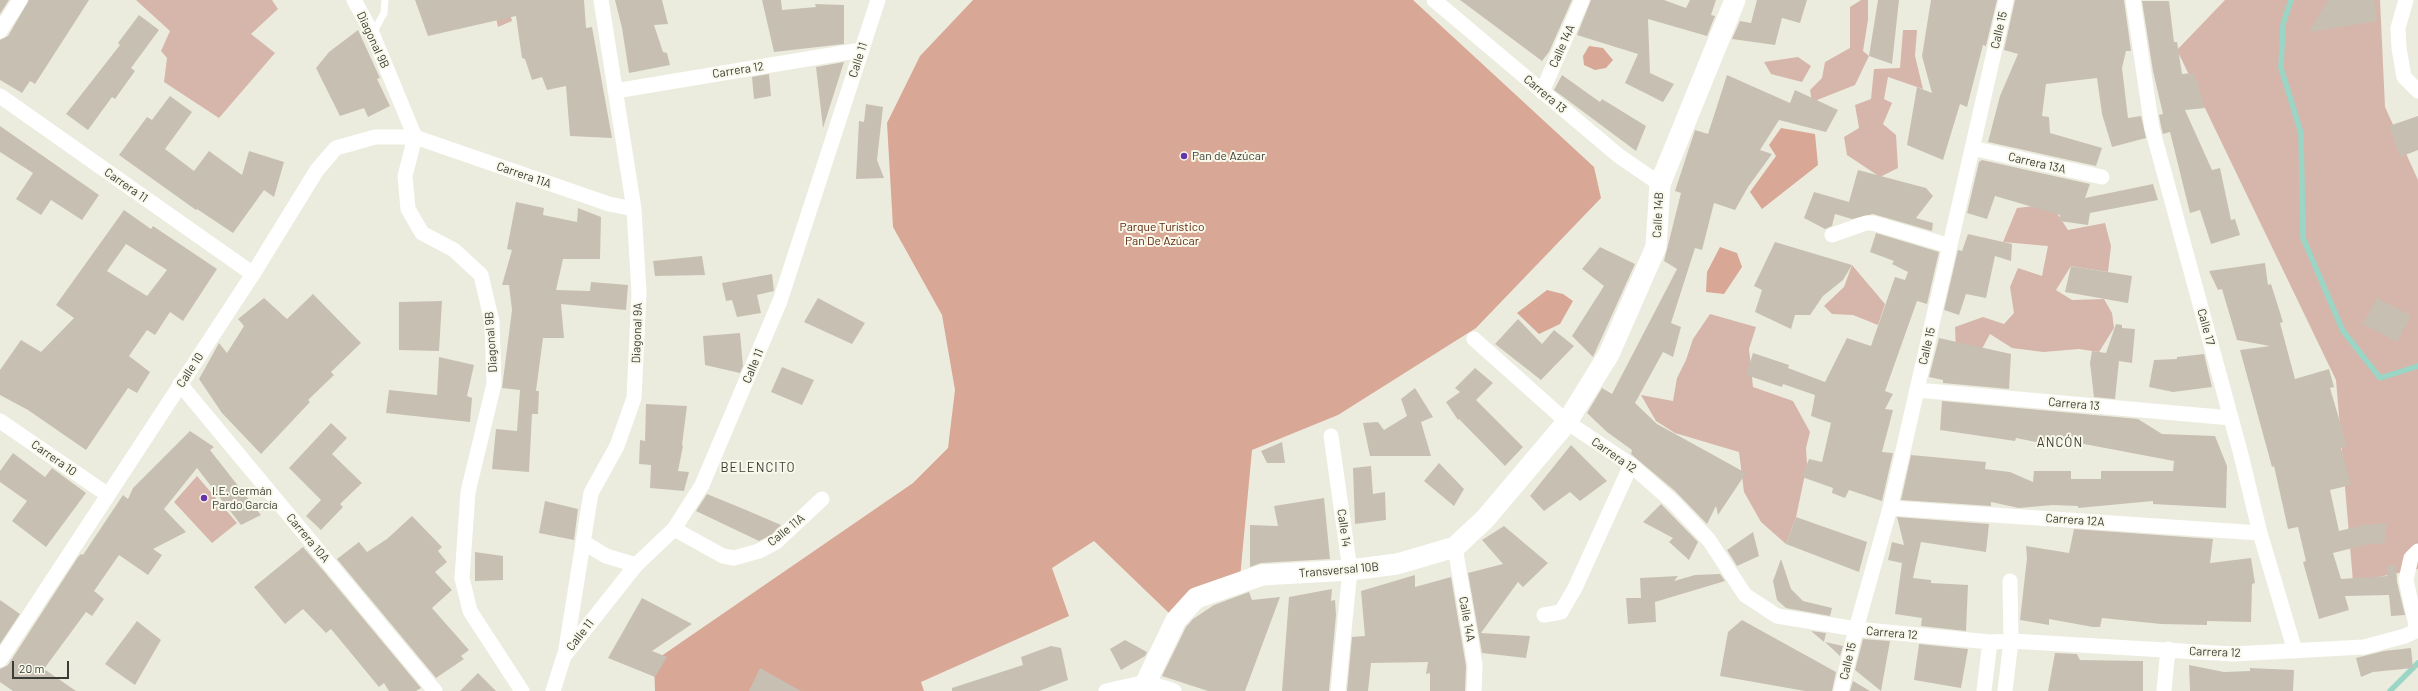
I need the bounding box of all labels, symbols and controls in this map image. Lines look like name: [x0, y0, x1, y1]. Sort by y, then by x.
street label: Diagonal 9B: [354, 9, 392, 71]
street label: Calle 15: [1988, 10, 2010, 50]
street label: Calle 14A: [1546, 22, 1578, 70]
street label: Calle 11: [846, 41, 870, 79]
street label: Carrera 12: [711, 59, 765, 81]
street label: Carrera 13: [1521, 72, 1569, 116]
place label: Pan de Azúcar: [1192, 149, 1265, 163]
street label: Carrera 13A: [2007, 149, 2067, 177]
marker: Pan de Azúcar: [1179, 151, 1189, 161]
street label: Carrera 11A: [495, 159, 553, 191]
street label: Carrera 11: [102, 165, 150, 205]
street label: Calle 14B: [1650, 192, 1666, 238]
park label: Parque Turístico Pan De Azúcar: [1120, 220, 1204, 248]
street label: Diagonal 9A: [629, 302, 645, 364]
street label: Calle 17: [2194, 307, 2218, 347]
street label: Diagonal 9B: [482, 311, 500, 373]
street label: Calle 15: [1916, 326, 1938, 366]
street label: Calle 11: [739, 347, 767, 385]
street label: Calle 10: [173, 350, 207, 390]
street label: Carrera 13: [2048, 395, 2100, 413]
street label: Carrera 12: [1589, 434, 1639, 476]
district label: ANCÓN: [2037, 435, 2083, 451]
street label: Carrera 10: [28, 437, 80, 479]
district label: BELENCITO: [720, 460, 796, 476]
place label: I.E. Germán Pardo García: [212, 484, 278, 512]
marker: I.E. Germán Pardo García: [199, 493, 209, 503]
street label: Calle 14: [1334, 508, 1354, 548]
street label: Carrera 10A: [283, 511, 333, 565]
street label: Calle 11A: [765, 511, 807, 549]
street label: Carrera 12A: [2045, 511, 2105, 529]
street label: Transversal 10B: [1298, 559, 1380, 581]
street label: Calle 14A: [1456, 595, 1478, 643]
street label: Calle 11: [563, 616, 597, 654]
street label: Carrera 12: [1866, 624, 1918, 642]
street label: Calle 15: [1837, 641, 1859, 681]
street label: Carrera 12: [2189, 644, 2241, 660]
scale bar: [14, 653, 71, 679]
text: 20 m: [19, 661, 45, 675]

